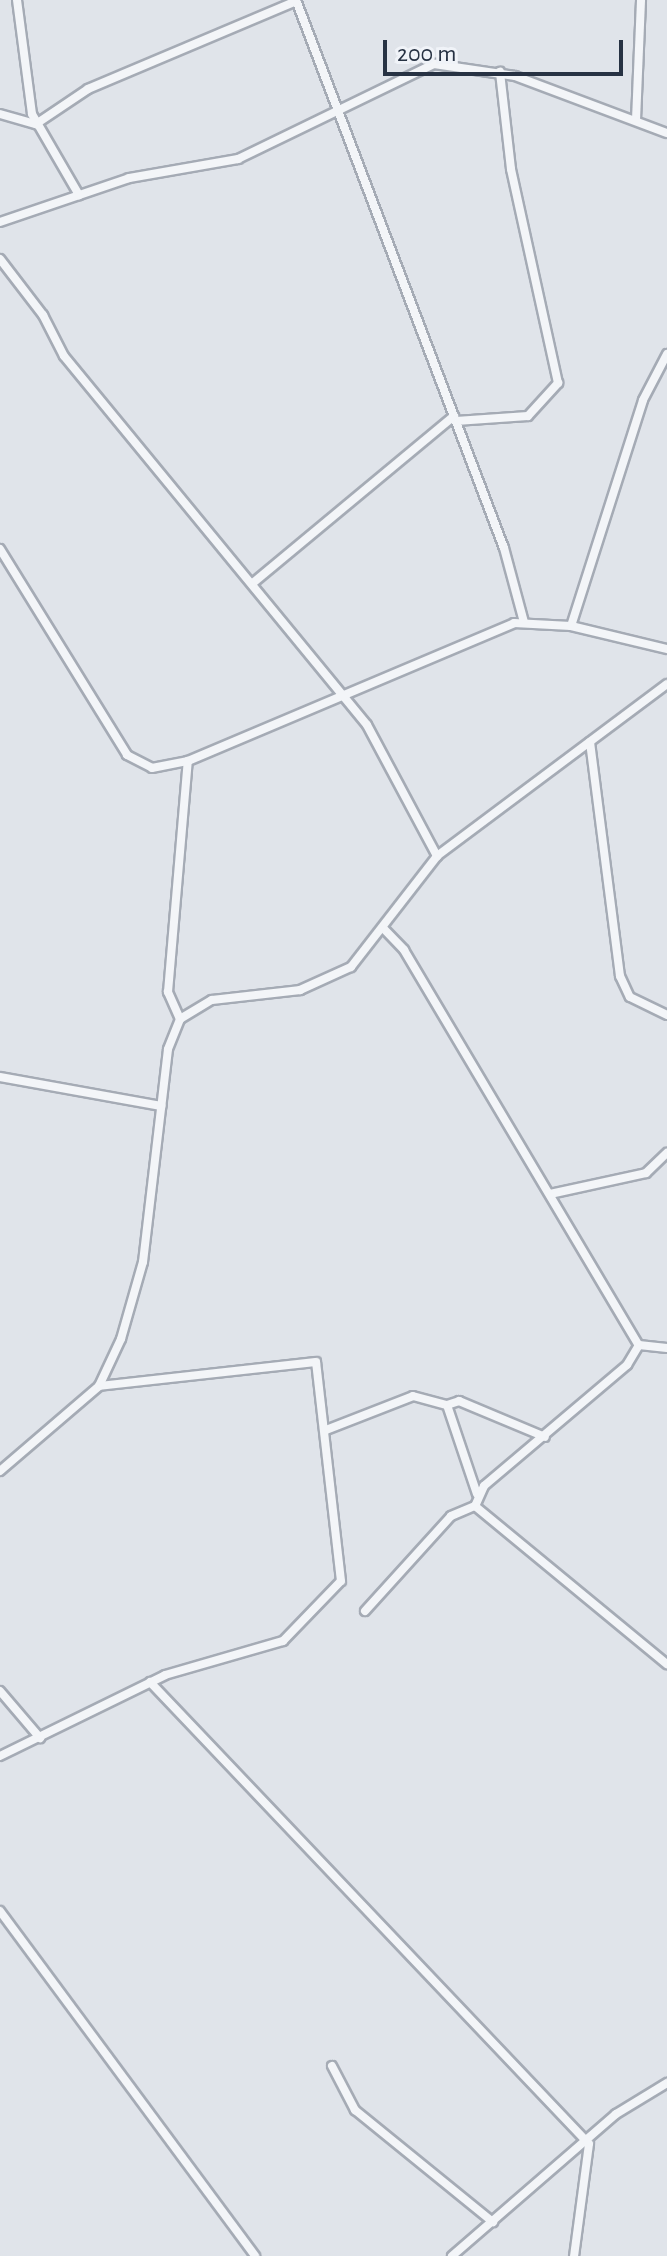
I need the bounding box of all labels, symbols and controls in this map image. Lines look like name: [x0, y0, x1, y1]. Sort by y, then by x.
scale bar: [387, 24, 627, 74]
text: 200 m: [397, 42, 456, 66]

